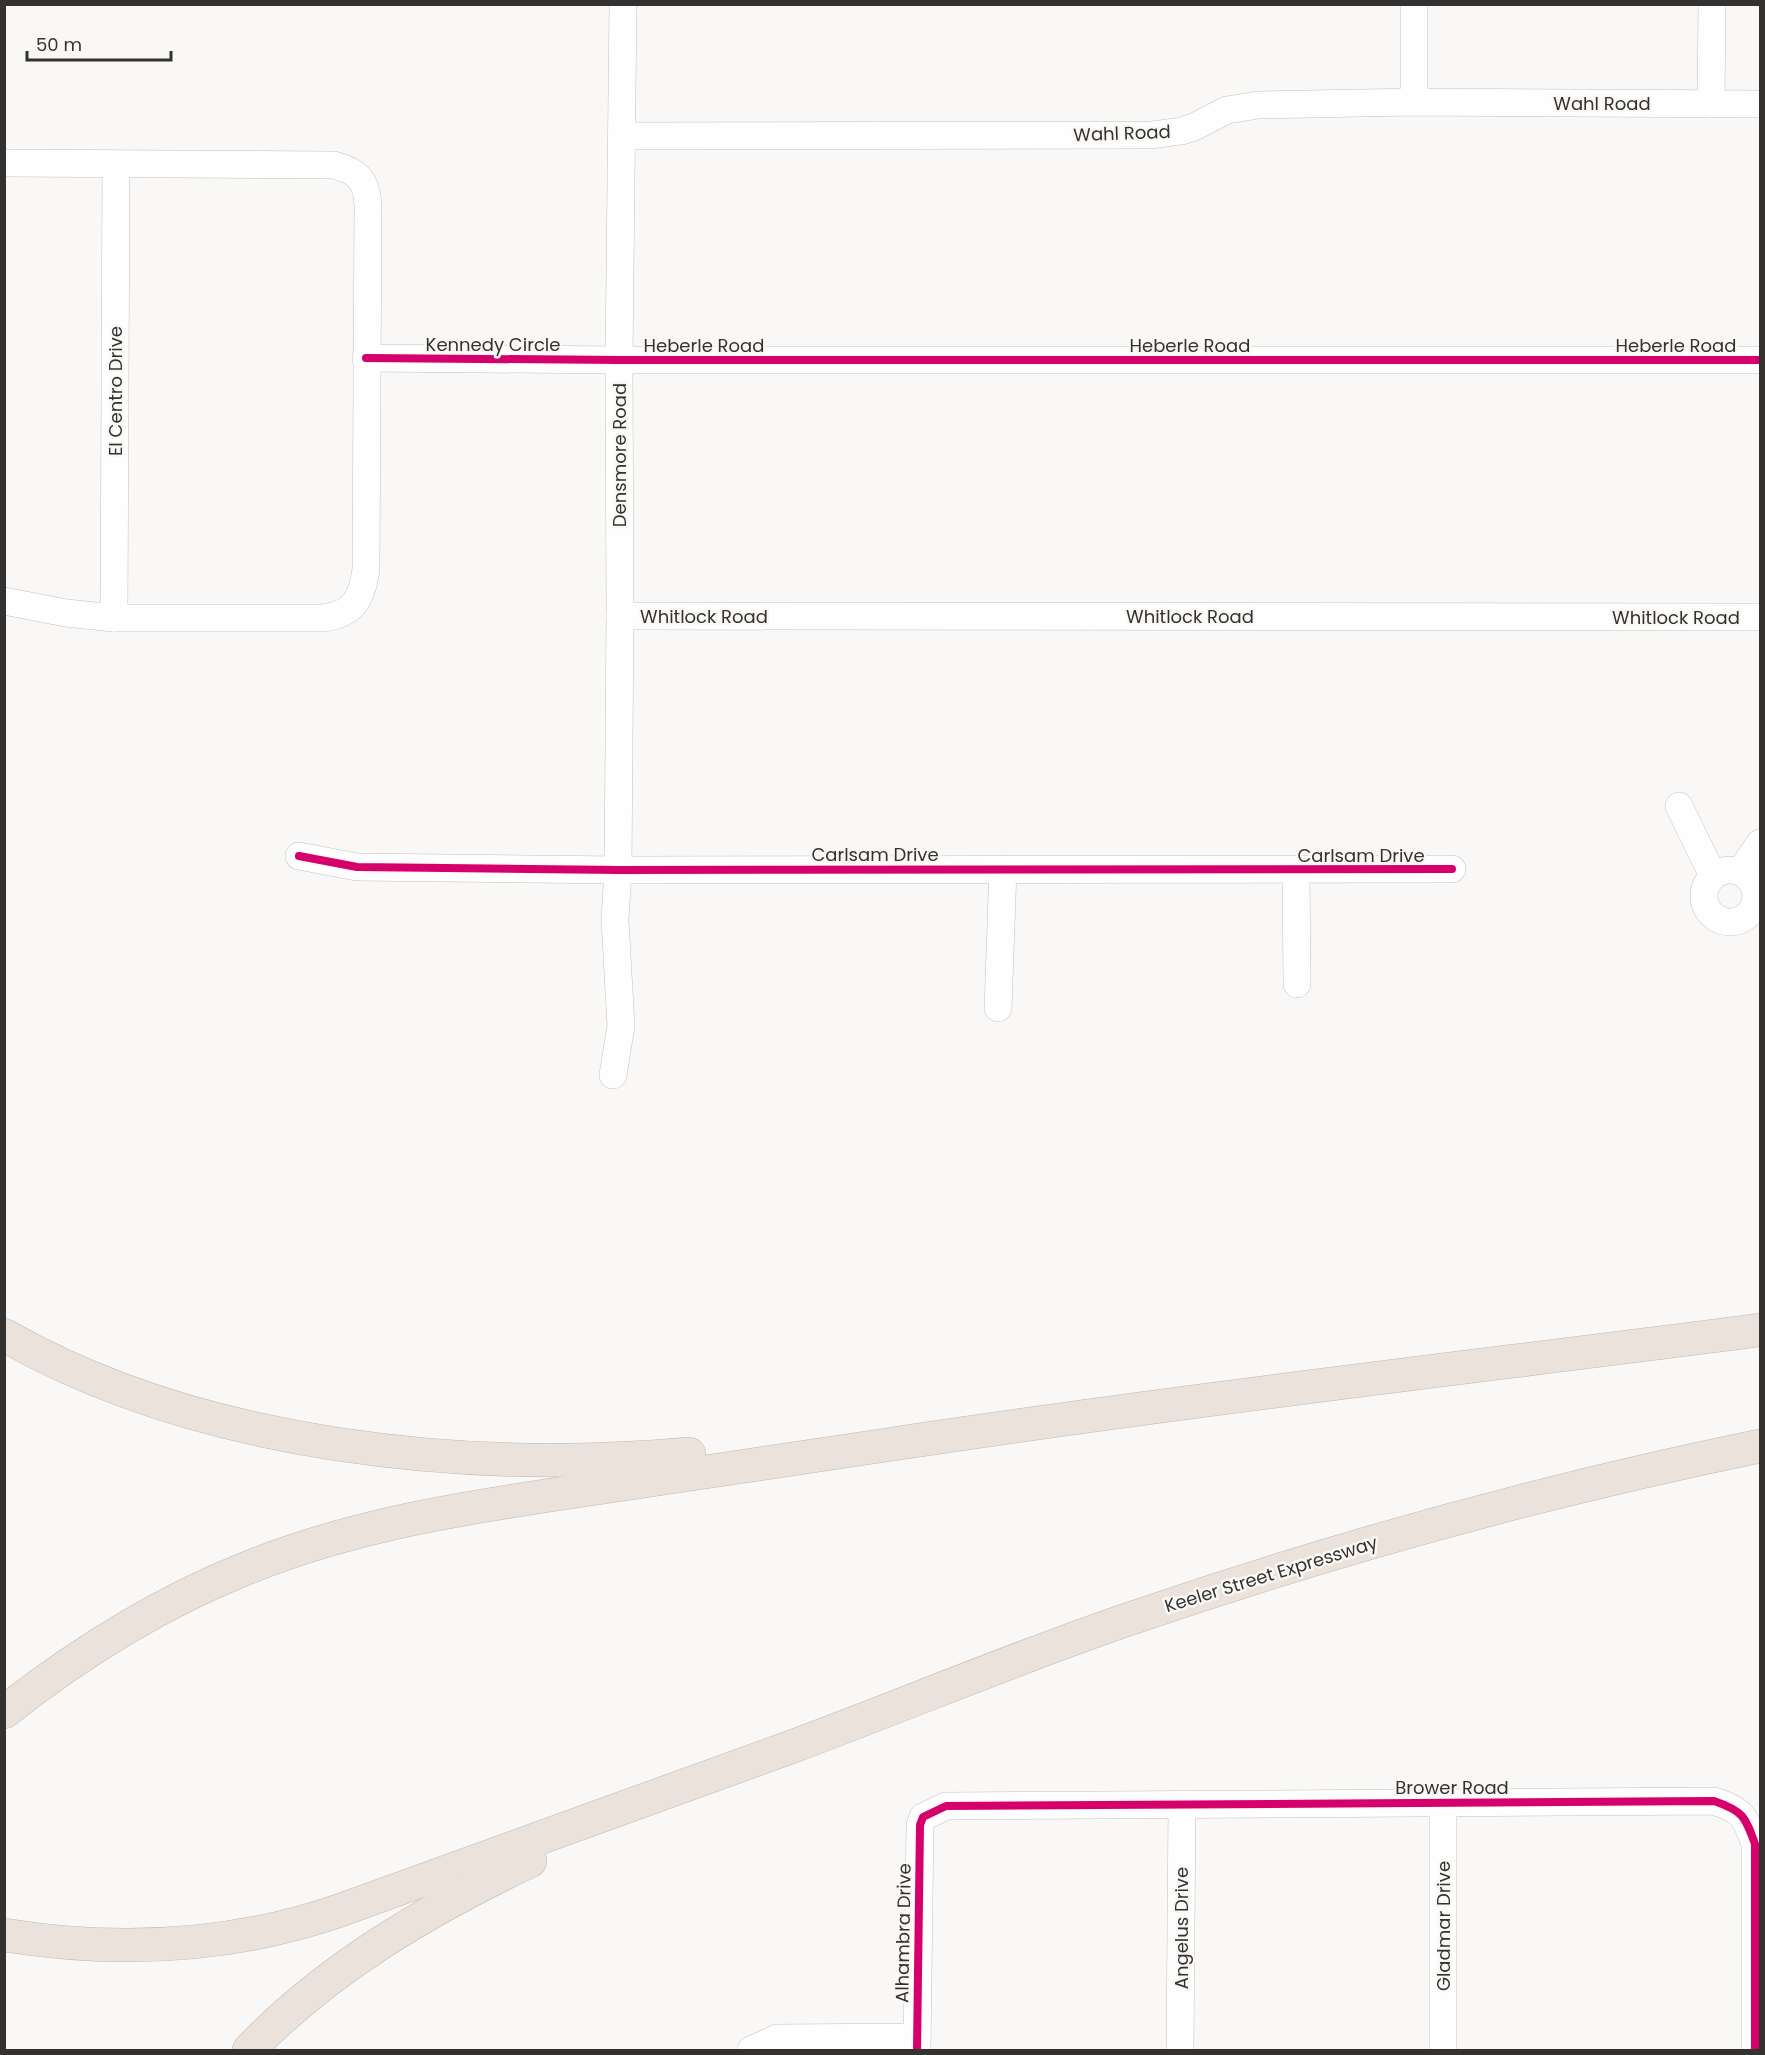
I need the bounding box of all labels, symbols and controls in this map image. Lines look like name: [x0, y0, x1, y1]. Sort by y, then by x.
scale bar: [27, 24, 171, 62]
text: 50 m: [36, 32, 82, 57]
street label: Wahl Road: [1553, 91, 1651, 116]
street label: Wahl Road: [1073, 119, 1171, 147]
street label: El Centro Drive: [103, 326, 128, 456]
street label: Kennedy Circle: [426, 332, 560, 357]
street label: Heberle Road: [644, 333, 764, 358]
street label: Heberle Road: [1130, 333, 1250, 358]
street label: Heberle Road: [1616, 333, 1736, 358]
street label: Densmore Road: [607, 383, 632, 527]
street label: Whitlock Road: [640, 604, 768, 629]
street label: Whitlock Road: [1126, 604, 1254, 629]
street label: Whitlock Road: [1612, 605, 1740, 630]
street label: Carlsam Drive: [811, 842, 939, 867]
street label: Carlsam Drive: [1297, 843, 1425, 868]
street label: Keeler Street Expressway: [1161, 1530, 1381, 1618]
street label: Brower Road: [1395, 1775, 1509, 1800]
street label: Gladmar Drive: [1431, 1861, 1456, 1991]
street label: Alhambra Drive: [889, 1863, 917, 2003]
street label: Angelus Drive: [1169, 1867, 1194, 1989]

